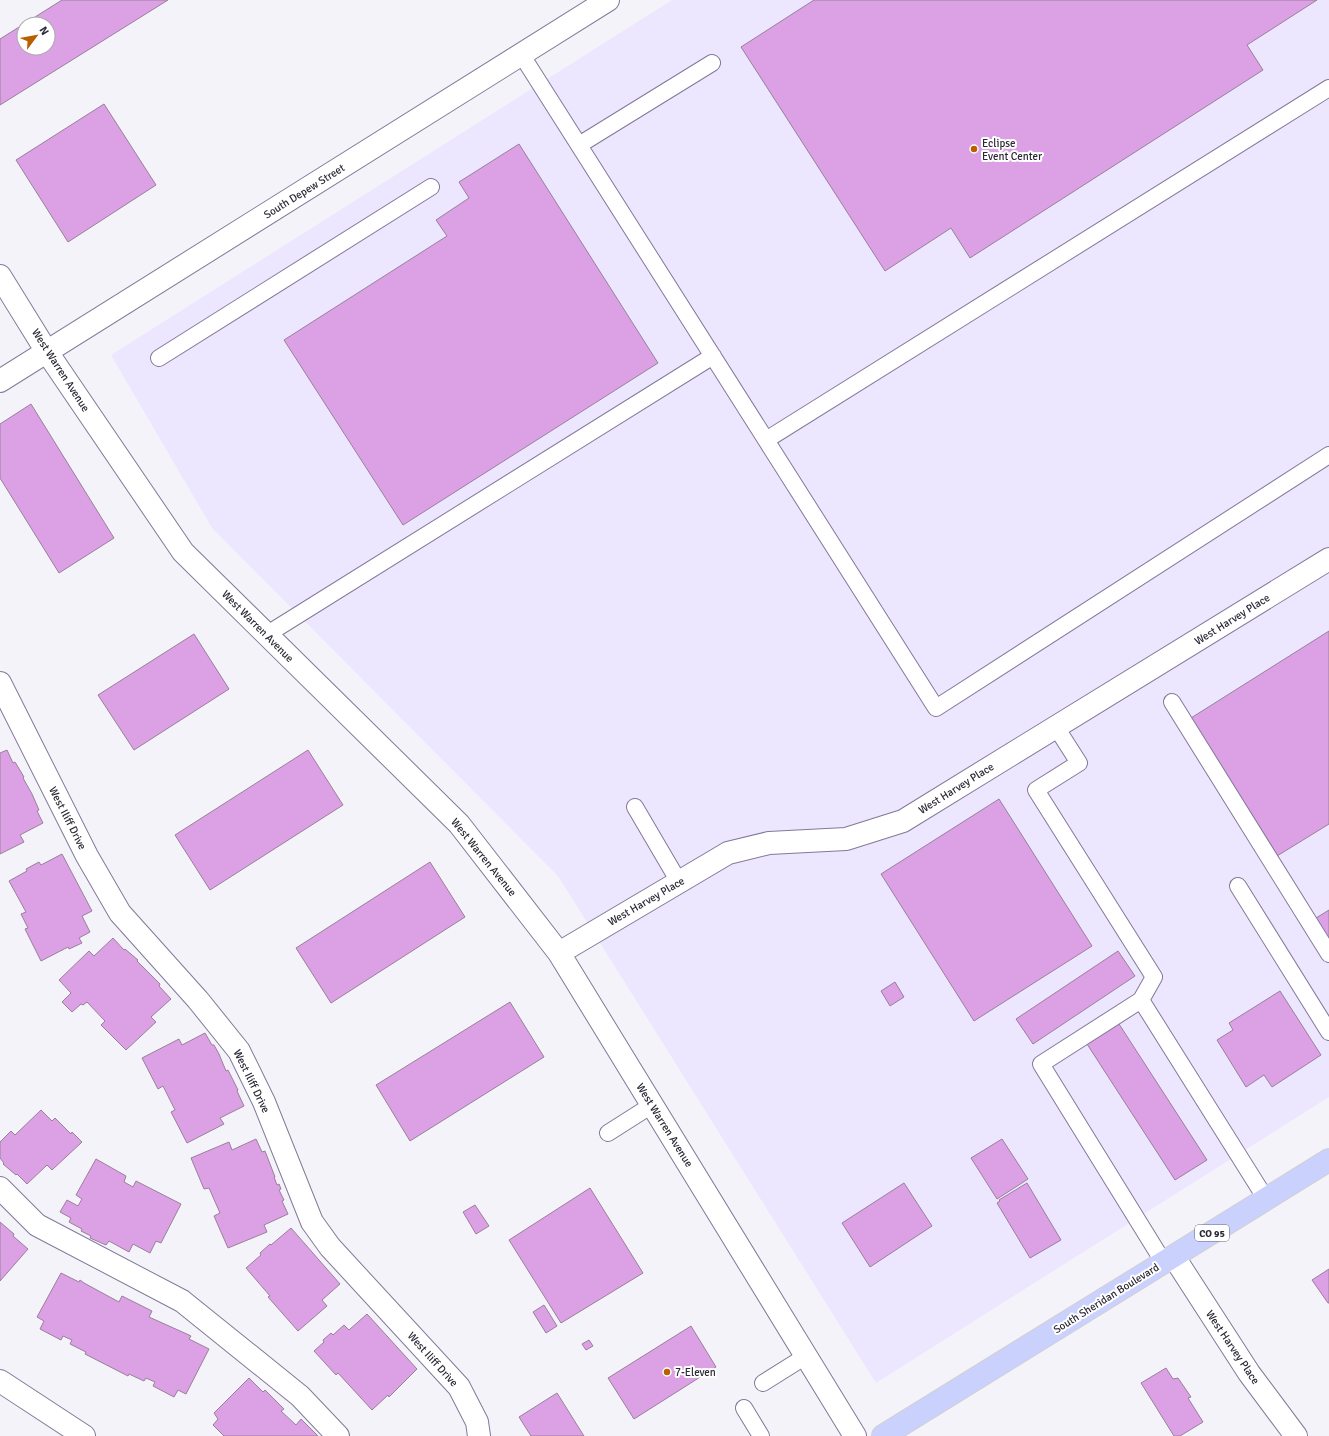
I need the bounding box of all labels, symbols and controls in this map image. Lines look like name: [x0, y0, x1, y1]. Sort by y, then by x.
north arrow: [16, 16, 56, 56]
text: N: [37, 24, 52, 38]
place label: Eclipse Event Center: [982, 137, 1042, 163]
marker: Eclipse Event Center: [969, 144, 979, 154]
street label: South Depew Street: [261, 161, 347, 222]
street label: West Warren Avenue: [29, 326, 92, 414]
street label: West Warren Avenue: [219, 588, 296, 665]
street label: West Harvey Place: [1192, 591, 1272, 648]
street label: West Harvey Place: [916, 760, 996, 817]
street label: West Iliff Drive: [46, 785, 89, 852]
street label: West Warren Avenue: [448, 816, 519, 899]
street label: West Harvey Place: [606, 874, 687, 929]
street label: West Iliff Drive: [231, 1047, 272, 1115]
street label: West Warren Avenue: [634, 1081, 696, 1170]
road number: CO 95: [1195, 1225, 1229, 1241]
street label: South Sheridan Boulevard: [1051, 1261, 1162, 1336]
street label: West Harvey Place: [1203, 1308, 1262, 1387]
street label: West Iliff Drive: [405, 1329, 461, 1389]
place label: 7-Eleven: [675, 1366, 716, 1379]
marker: 7-Eleven: [662, 1367, 672, 1377]

